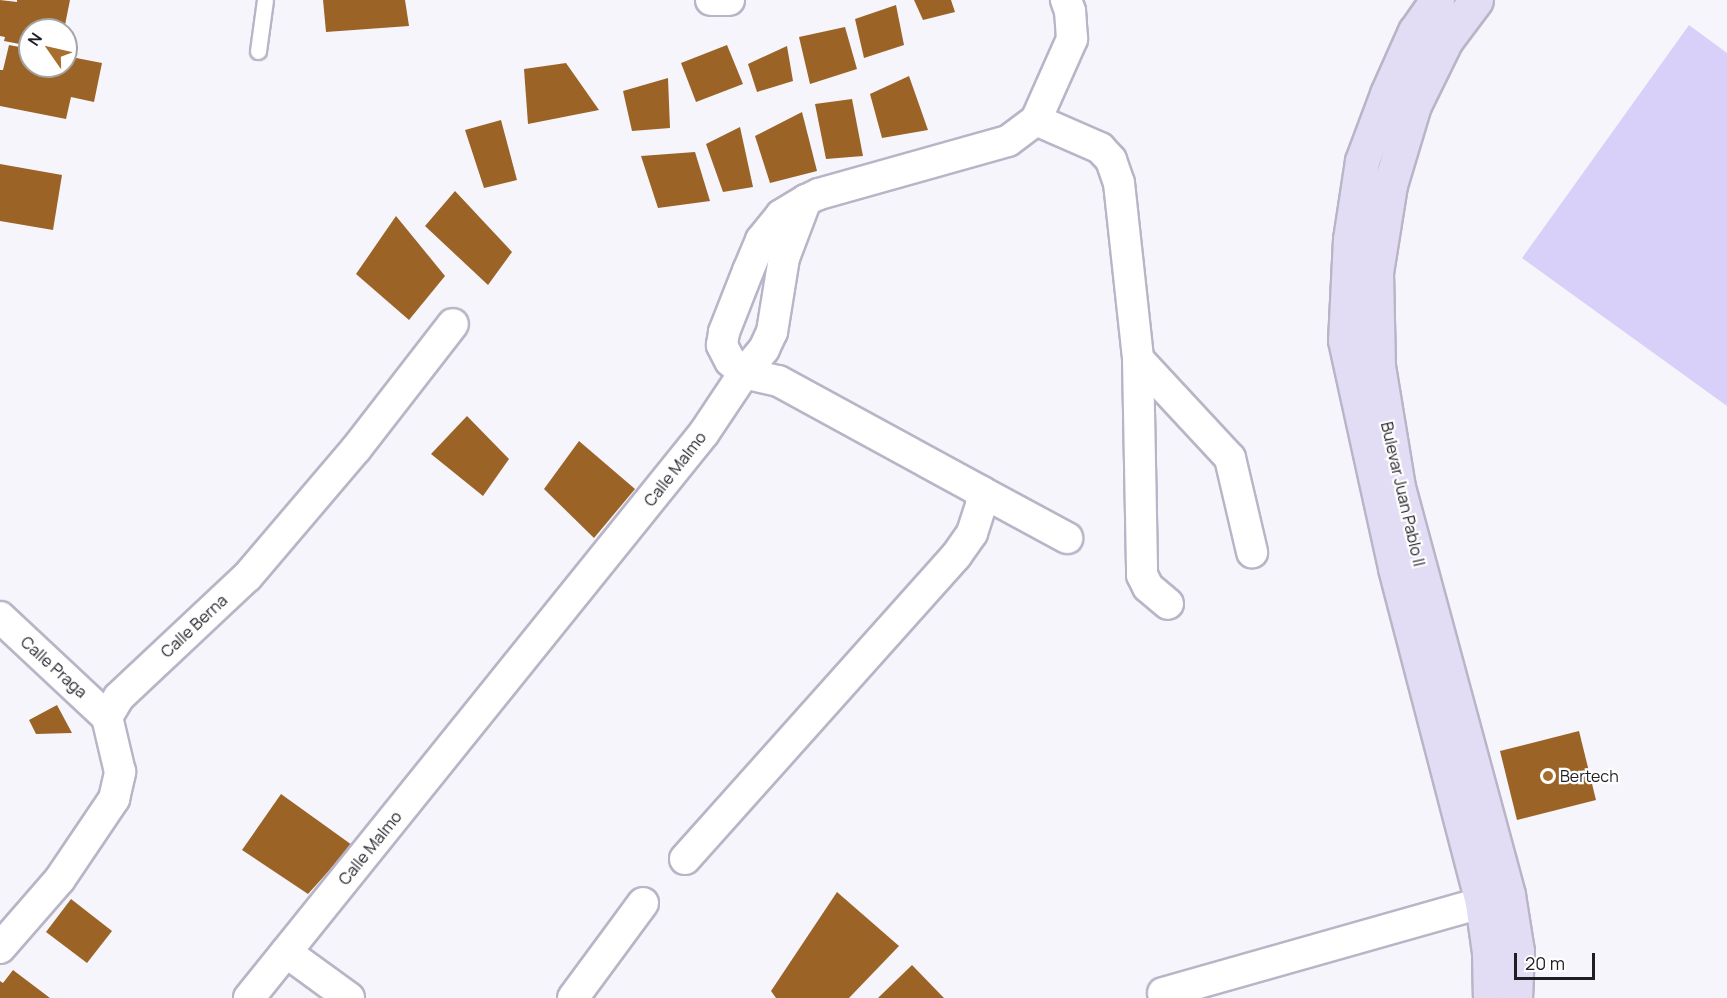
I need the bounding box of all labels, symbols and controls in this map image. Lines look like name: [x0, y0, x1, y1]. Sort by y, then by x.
north arrow: [18, 18, 78, 78]
text: N: [22, 28, 47, 50]
street label: Bulevar Juan Pablo II: [1377, 420, 1429, 568]
street label: Calle Malmo: [640, 428, 710, 510]
street label: Calle Berna: [157, 590, 231, 662]
street label: Calle Praga: [17, 632, 91, 702]
place label: Bertech: [1560, 766, 1619, 786]
marker: Bertech: [1541, 769, 1555, 783]
street label: Calle Malmo: [334, 807, 406, 889]
scale bar: [1517, 941, 1598, 979]
text: 20 m: [1525, 951, 1565, 975]

